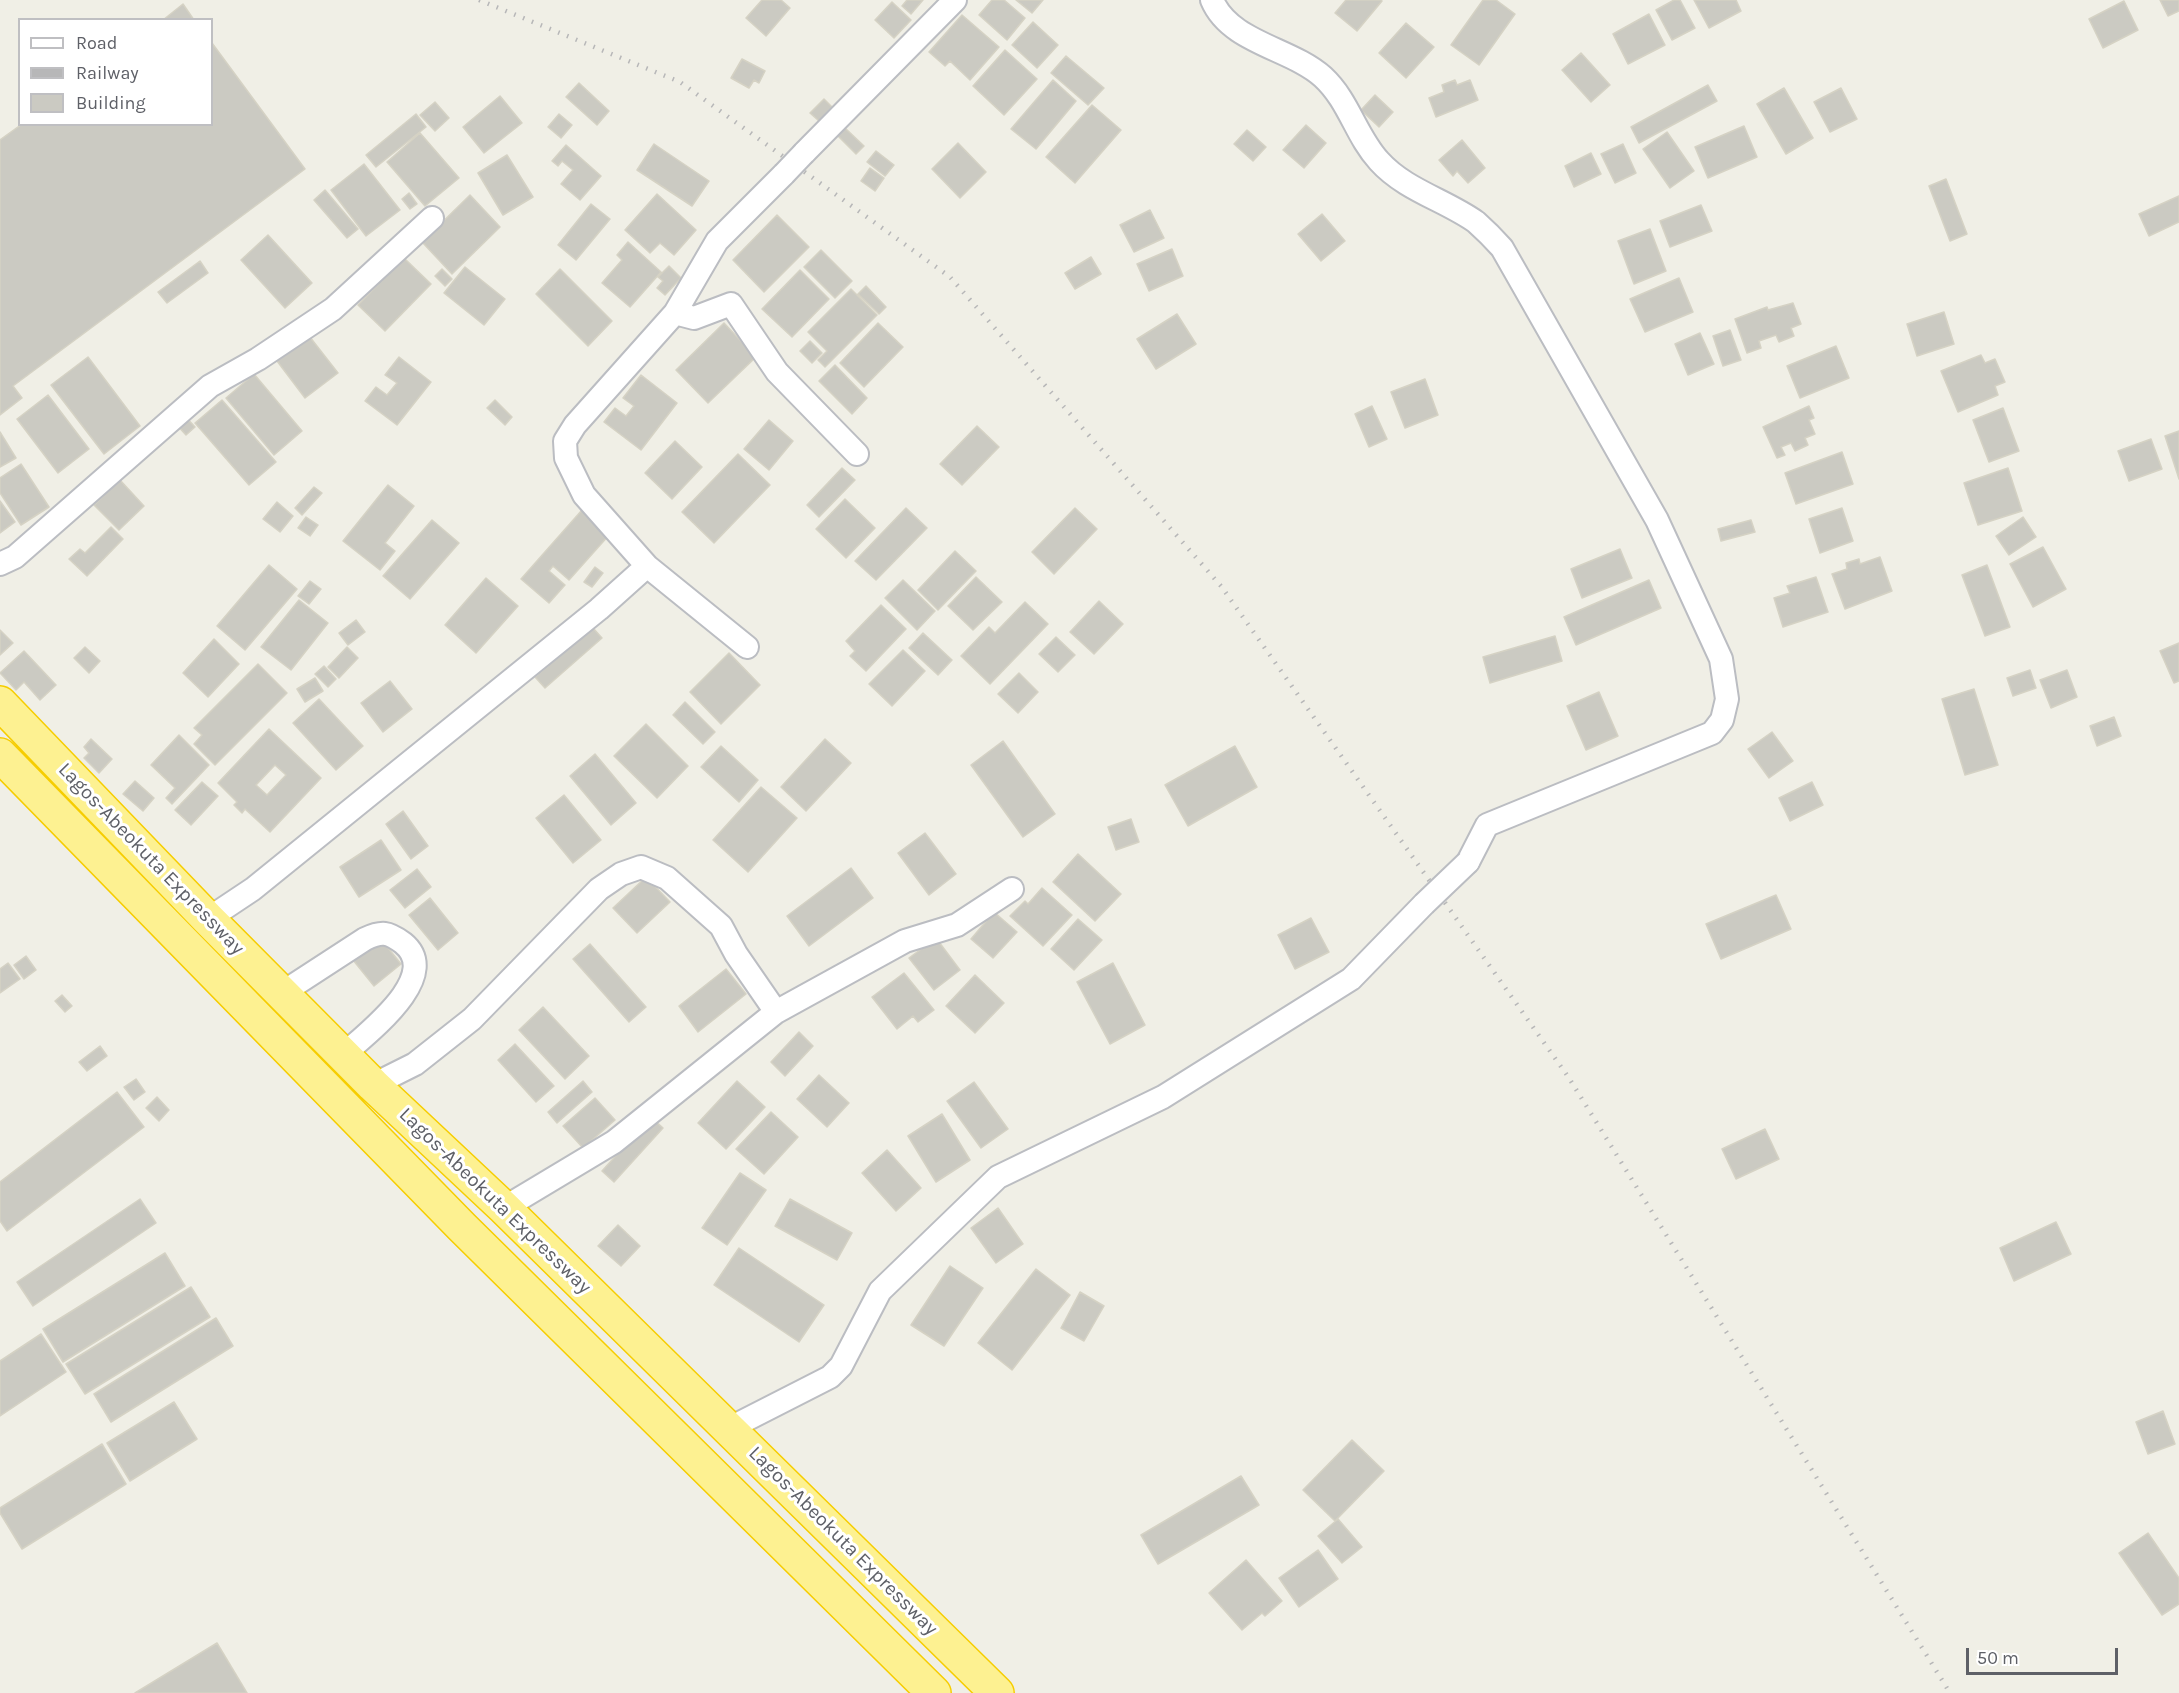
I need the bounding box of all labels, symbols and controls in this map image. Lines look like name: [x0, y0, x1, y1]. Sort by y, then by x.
legend: [18, 18, 213, 126]
text: Road: [76, 32, 117, 54]
text: Railway: [76, 62, 139, 84]
text: Building: [76, 92, 146, 114]
street label: Lagos-Abeokuta Expressway: [53, 758, 249, 960]
street label: Lagos-Abeokuta Expressway: [394, 1103, 596, 1299]
street label: Lagos-Abeokuta Expressway: [743, 1441, 943, 1641]
scale bar: [1969, 1636, 2120, 1674]
text: 50 m: [1977, 1647, 2019, 1669]

